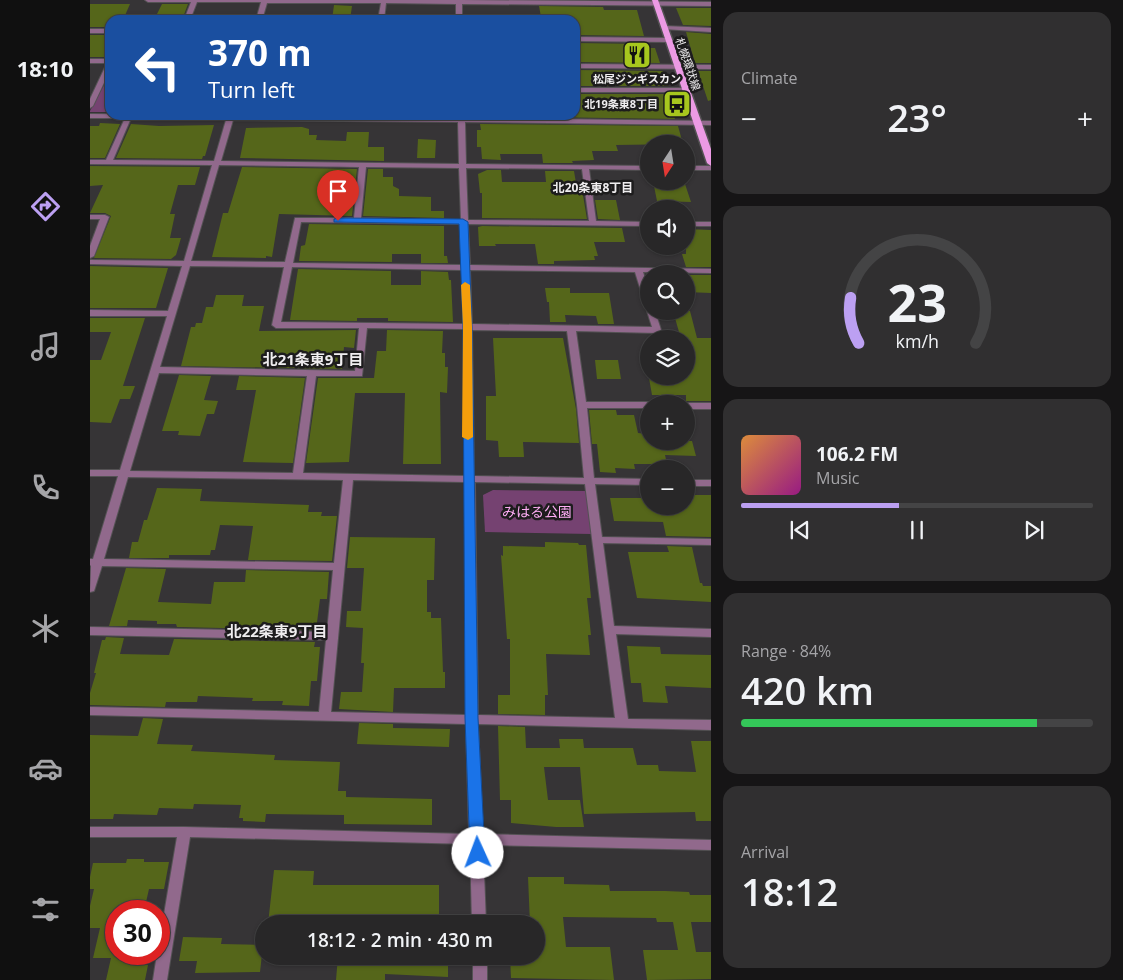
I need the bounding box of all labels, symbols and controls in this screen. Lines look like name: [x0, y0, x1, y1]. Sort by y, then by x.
text: 370 m: [208, 29, 312, 76]
icon: left: [125, 35, 190, 100]
street label: 札幌環状線: [672, 35, 705, 92]
restaurant icon: 松尾ジンギスカン: [622, 40, 652, 70]
text: 18:10: [17, 53, 73, 83]
text: Climate: [741, 67, 798, 89]
place label: 松尾ジンギスカン: [593, 71, 681, 86]
text: Turn left: [208, 74, 295, 104]
bus stop icon: 北19条東8丁目: [662, 89, 692, 119]
text: 23°: [887, 91, 947, 143]
place label: 北19条東8丁目: [584, 96, 658, 111]
text: −: [741, 99, 757, 137]
text: +: [1077, 99, 1093, 137]
north arrow: [640, 135, 695, 190]
map controls: [640, 135, 695, 515]
pin: [317, 170, 359, 221]
icon: arrive: [324, 177, 352, 205]
district label: 北20条東8丁目: [553, 179, 633, 196]
icon: directions: [28, 189, 63, 224]
button: sound: [640, 200, 695, 255]
button: search: [640, 265, 695, 320]
text: 23: [887, 266, 947, 337]
icon: music: [28, 329, 63, 364]
text: km/h: [895, 329, 939, 353]
button: layers: [640, 330, 695, 385]
district label: 北21条東9丁目: [263, 349, 363, 369]
button: +: [640, 395, 695, 450]
text: 106.2 FM: [816, 441, 898, 467]
button: −: [640, 460, 695, 515]
text: Music: [816, 467, 860, 489]
icon: phone: [28, 470, 63, 505]
park label: みはる公園: [502, 502, 572, 521]
icon: previous: [786, 516, 814, 544]
icon: pause: [903, 516, 931, 544]
icon: next: [1020, 516, 1048, 544]
icon: climate: [28, 611, 63, 646]
district label: 北22条東9丁目: [227, 621, 327, 641]
text: Range · 84%: [741, 640, 831, 662]
text: 420 km: [741, 664, 874, 716]
icon: car: [28, 751, 63, 786]
position arrow: [451, 826, 503, 878]
text: Arrival: [741, 841, 789, 863]
text: 18:12: [741, 865, 838, 917]
icon: filters: [28, 892, 63, 927]
speed limit sign: 30: [105, 900, 170, 965]
text: 18:12 · 2 min · 430 m: [307, 927, 493, 953]

